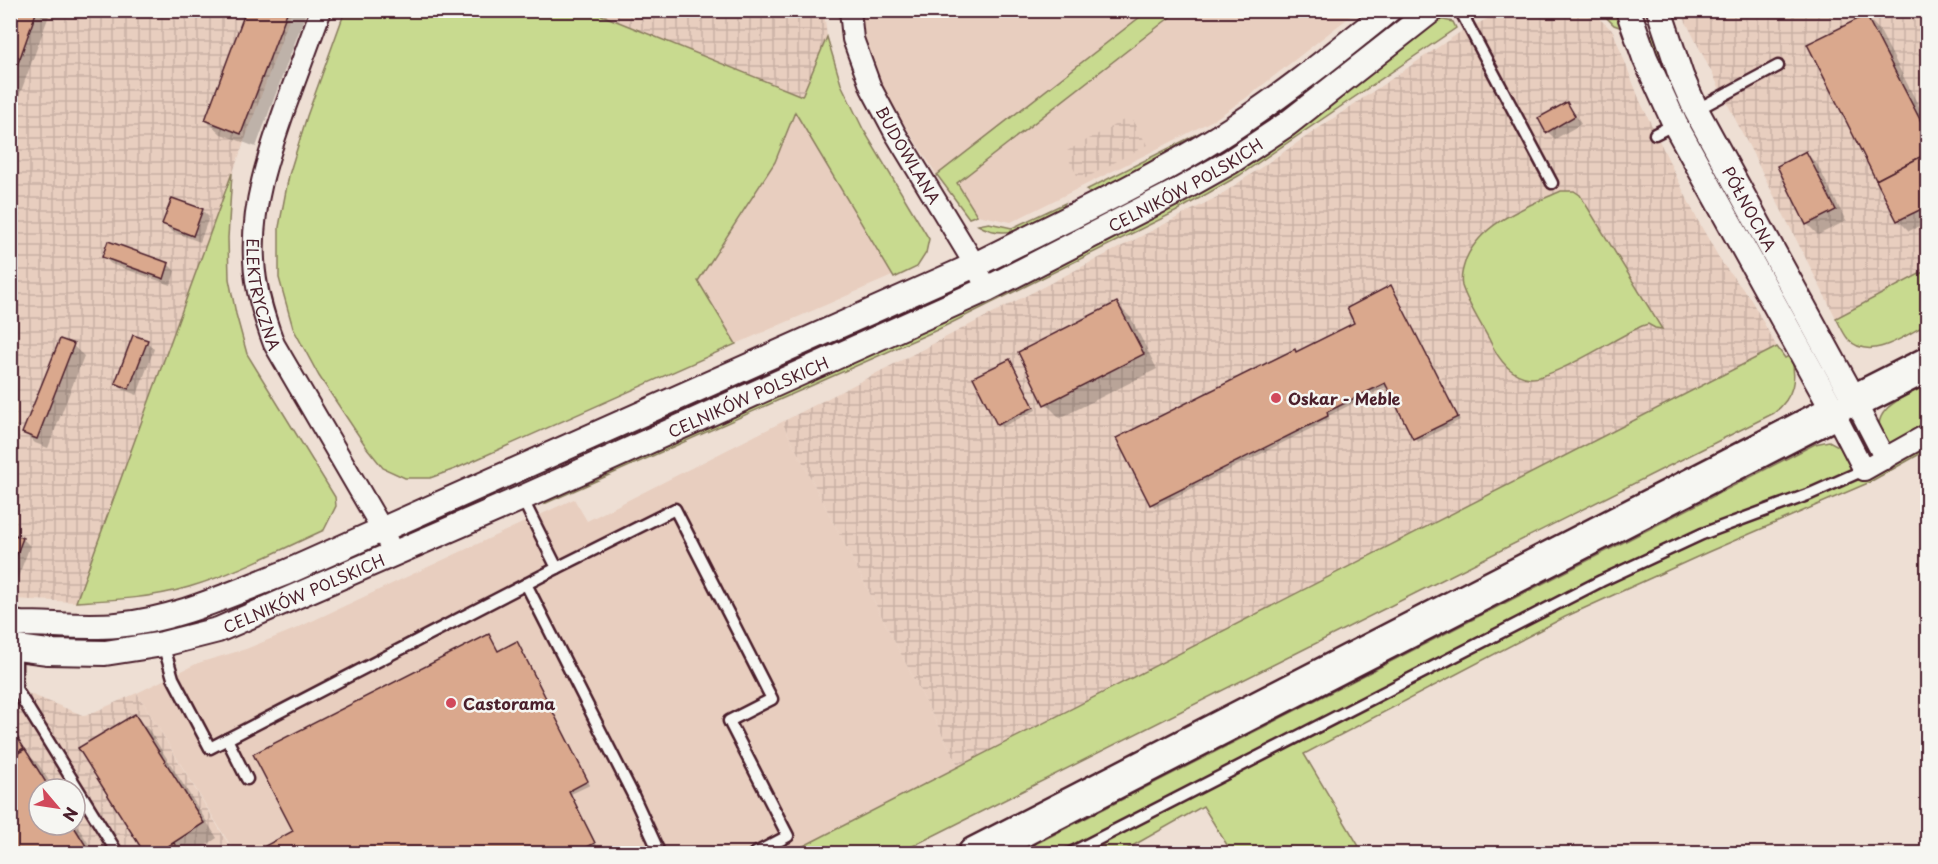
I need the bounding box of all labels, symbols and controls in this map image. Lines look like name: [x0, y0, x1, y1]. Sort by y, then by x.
street label: BUDOWLANA: [871, 102, 947, 208]
street label: CELNIKÓW POLSKICH: [1103, 132, 1267, 237]
street label: PÓŁNOCNA: [1717, 162, 1783, 255]
street label: ELEKTRYCZNA: [242, 238, 287, 354]
street label: CELNIKÓW POLSKICH: [664, 350, 832, 443]
place label: Oskar - Meble: [1288, 386, 1401, 410]
marker: Oskar - Meble: [1269, 391, 1283, 405]
street label: CELNIKÓW POLSKICH: [219, 547, 388, 639]
place label: Castorama: [463, 691, 555, 715]
marker: Castorama: [444, 696, 458, 710]
north arrow: [27, 777, 87, 837]
text: N: [57, 803, 85, 826]

